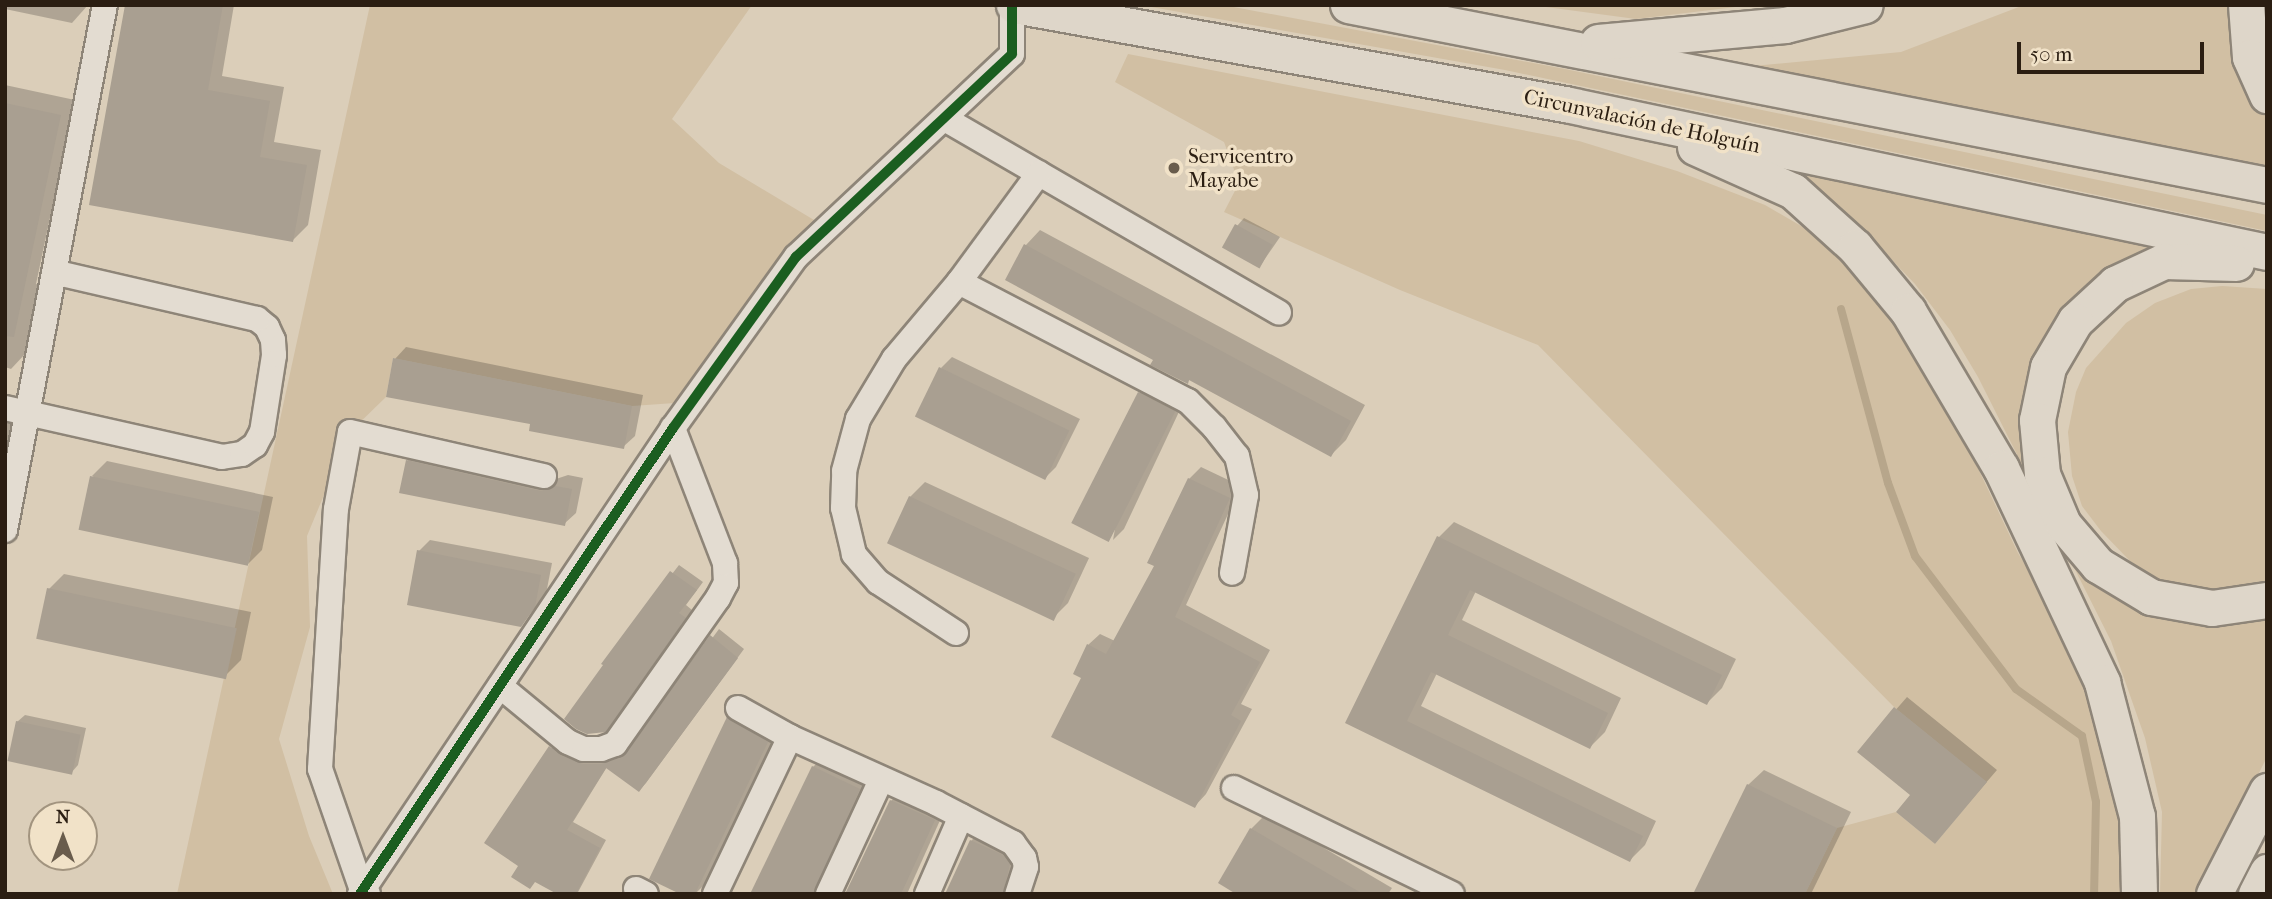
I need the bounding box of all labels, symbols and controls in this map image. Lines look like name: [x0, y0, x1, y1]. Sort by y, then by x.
scale bar: [2020, 28, 2207, 72]
text: 50 m: [2030, 42, 2073, 66]
street label: Circunvalación de Holguín: [1522, 84, 1762, 158]
place label: Servicentro Mayabe: [1188, 143, 1293, 193]
marker: Servicentro Mayabe: [1166, 160, 1182, 176]
north arrow: [28, 801, 98, 871]
text: N: [56, 806, 70, 828]

